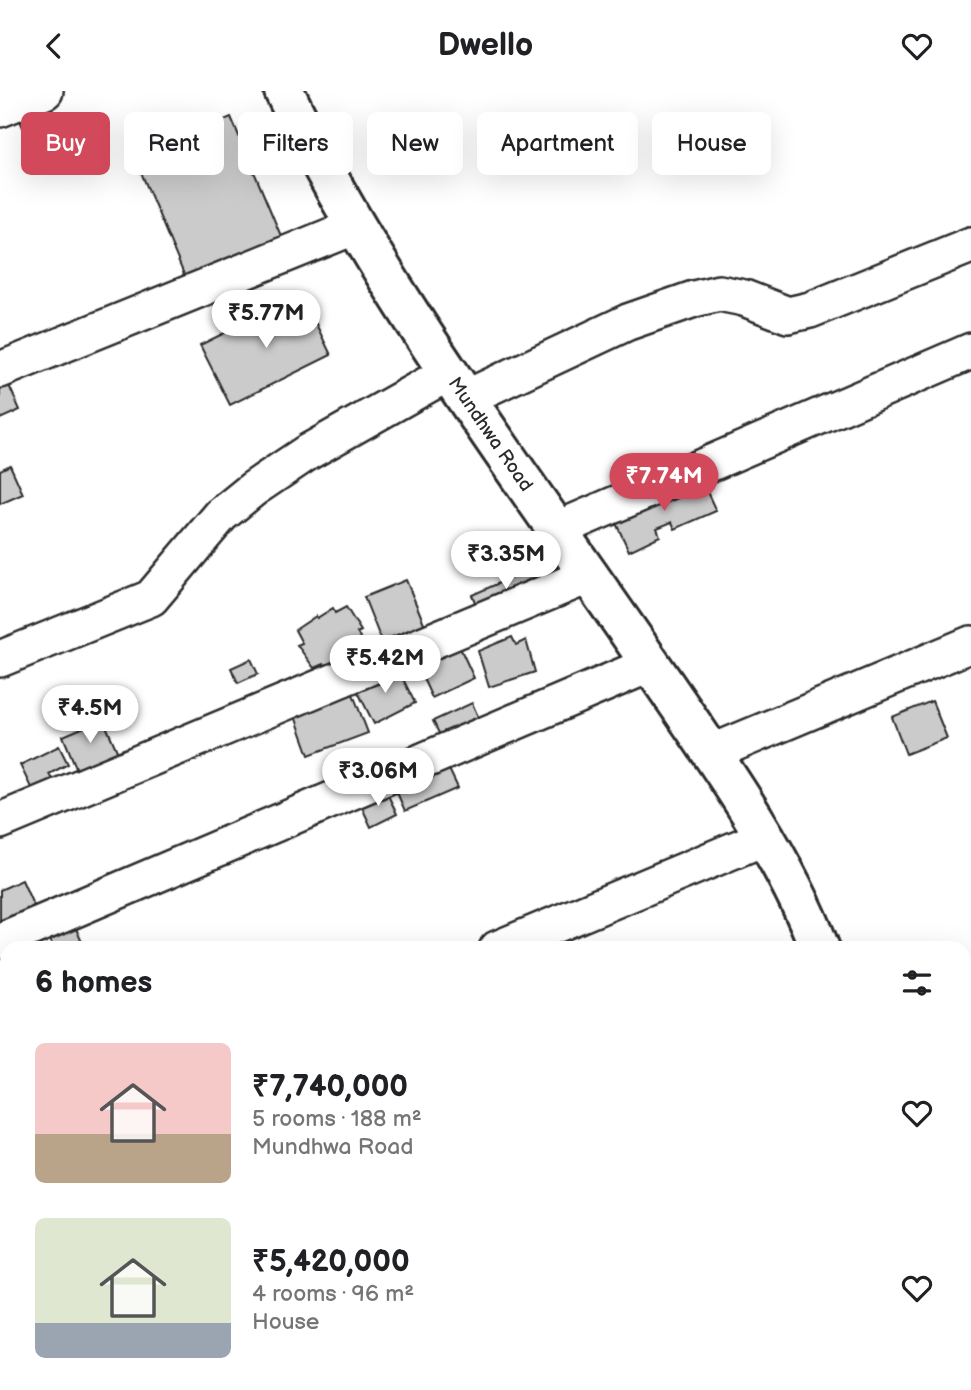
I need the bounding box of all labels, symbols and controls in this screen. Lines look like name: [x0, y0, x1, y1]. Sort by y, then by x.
text: Dwello: [438, 26, 533, 65]
icon: back: [35, 27, 73, 65]
icon: heart: [898, 27, 936, 65]
chip: Buy: [21, 112, 110, 175]
chip: Rent: [124, 112, 224, 175]
chip: Filters: [238, 112, 353, 175]
chip: New: [367, 112, 463, 175]
chip: Apartment: [477, 112, 638, 175]
chip: House: [652, 112, 771, 175]
pin: ₹5.77M: [209, 291, 323, 350]
text: ₹5.77M: [228, 299, 304, 327]
street label: Mundhwa Road: [443, 373, 538, 496]
pin: ₹7.74M: [607, 453, 721, 513]
text: ₹7.74M: [626, 462, 702, 490]
pin: ₹3.35M: [449, 531, 563, 591]
text: ₹3.35M: [467, 540, 545, 568]
pin: ₹5.42M: [328, 635, 442, 695]
text: ₹5.42M: [346, 644, 424, 672]
pin: ₹4.5M: [41, 685, 139, 745]
text: ₹4.5M: [58, 694, 122, 722]
pin: ₹3.06M: [321, 749, 435, 808]
text: ₹3.06M: [338, 757, 418, 785]
icon: filters: [898, 964, 936, 1002]
text: 6 homes: [35, 965, 152, 1001]
text: ₹7,740,000: [252, 1069, 408, 1105]
icon: home: [91, 1071, 175, 1155]
icon: heart: [898, 1094, 936, 1132]
text: 5 rooms · 188 m²: [252, 1105, 422, 1133]
text: Mundhwa Road: [252, 1133, 413, 1161]
text: ₹5,420,000: [252, 1244, 410, 1280]
icon: home: [91, 1246, 175, 1330]
icon: heart: [898, 1269, 936, 1307]
text: 4 rooms · 96 m²: [252, 1280, 414, 1308]
text: House: [252, 1308, 319, 1336]

